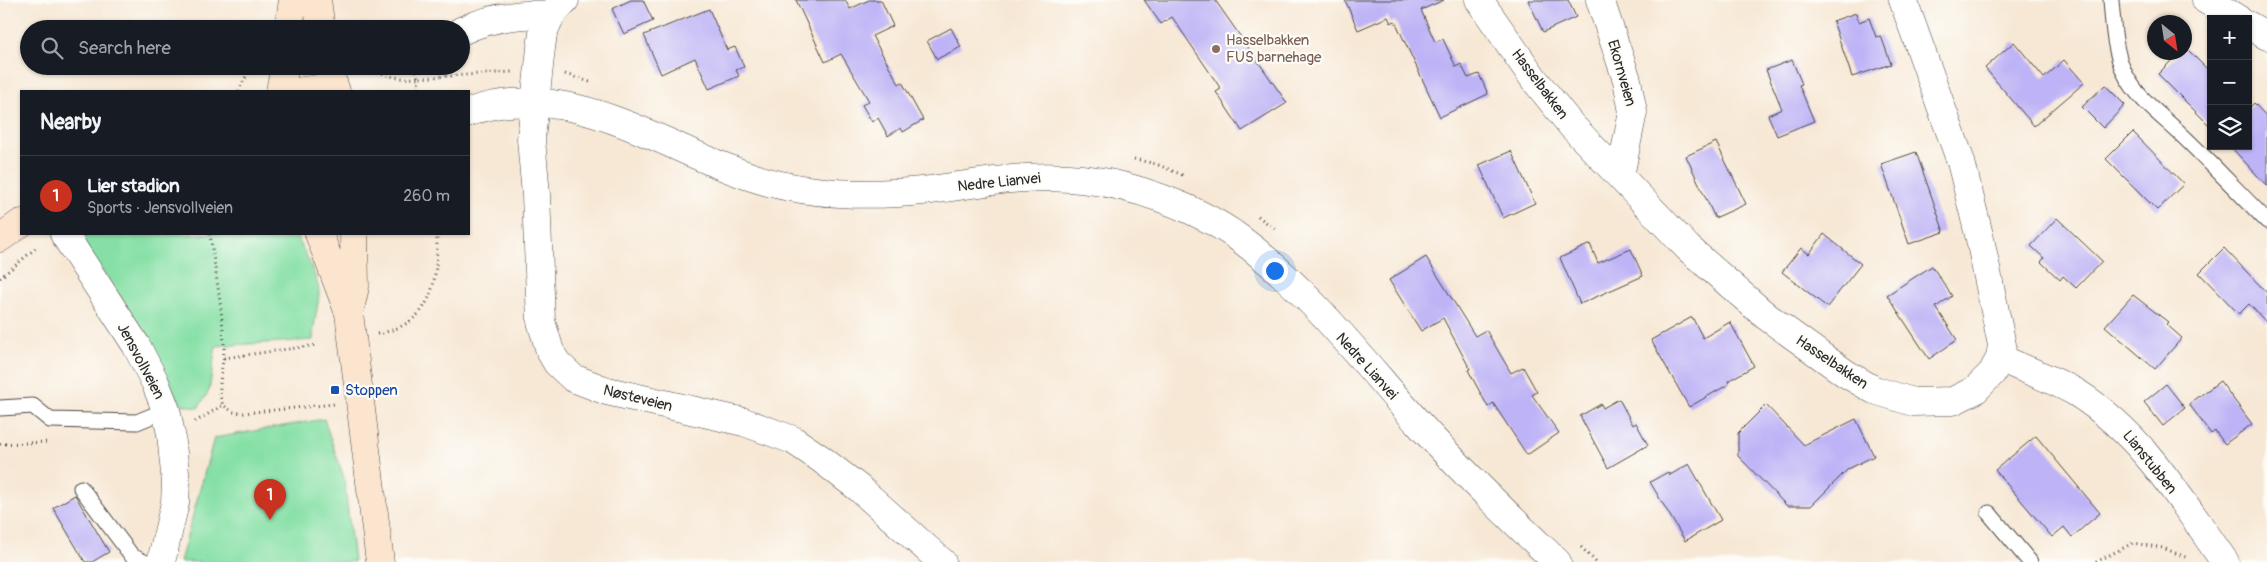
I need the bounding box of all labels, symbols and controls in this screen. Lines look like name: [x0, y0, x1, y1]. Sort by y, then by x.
north arrow: [2147, 15, 2192, 60]
map controls: [2207, 15, 2252, 150]
button: +: [2207, 15, 2252, 60]
search box: [20, 20, 470, 75]
place label: Hasselbakken FUS barnehage: [1226, 31, 1322, 67]
icon: search: [38, 34, 66, 62]
text: Search here: [78, 36, 171, 60]
street label: Ekornveien: [1603, 38, 1640, 109]
marker: Hasselbakken FUS barnehage: [1210, 43, 1222, 55]
street label: Hasselbakken: [1507, 45, 1572, 123]
button: −: [2207, 60, 2252, 105]
button: layers: [2207, 105, 2252, 150]
text: Nearby: [40, 109, 101, 136]
street label: Nedre Lianvei: [957, 169, 1042, 196]
text: Lier stadion: [87, 174, 180, 198]
text: 1: [53, 186, 59, 206]
text: 260 m: [403, 186, 450, 206]
text: Sports · Jensvollveien: [87, 198, 233, 218]
your location: [1262, 258, 1288, 284]
street label: Jensvollveien: [113, 320, 169, 403]
street label: Nedre Lianvei: [1332, 329, 1402, 404]
street label: Hasselbakken: [1792, 331, 1872, 394]
place label: Stoppen: [345, 381, 398, 400]
street label: Nøsteveien: [601, 381, 675, 416]
marker: Stoppen: [329, 384, 341, 396]
street label: Lianstubben: [2118, 427, 2181, 498]
pin: 1: [254, 479, 286, 520]

